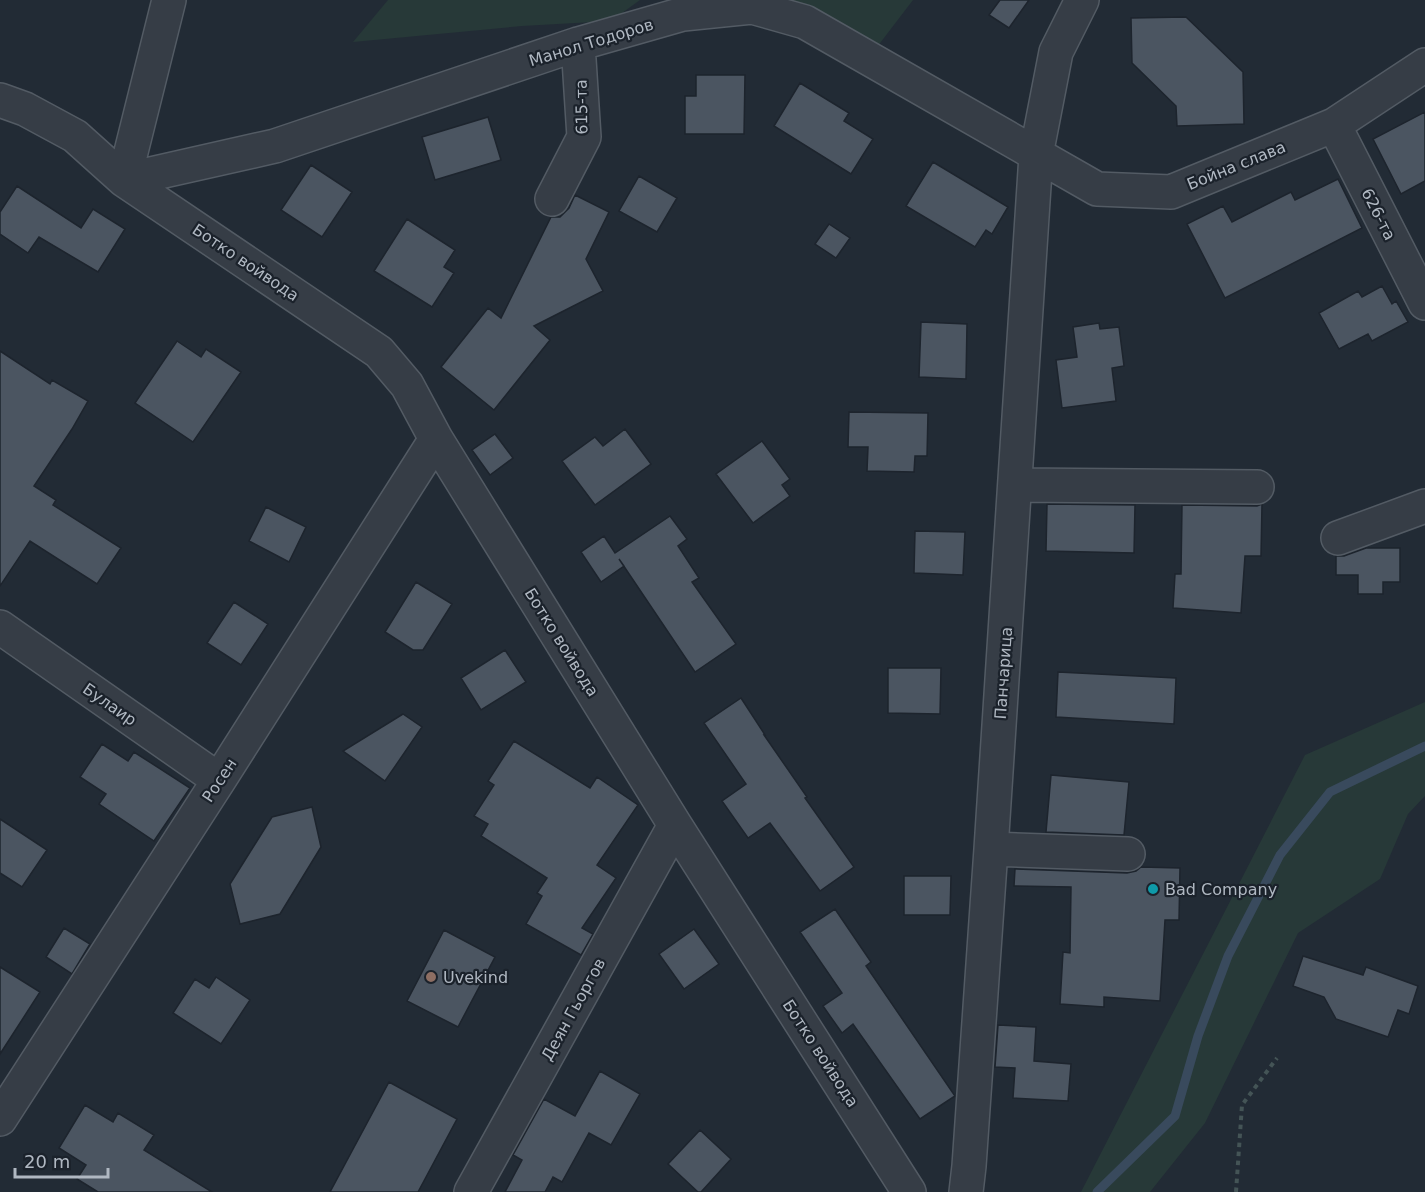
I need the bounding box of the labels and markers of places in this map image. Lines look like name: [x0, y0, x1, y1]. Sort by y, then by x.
place label: Bad Company: [1165, 880, 1277, 899]
marker: Bad Company: [1146, 882, 1160, 896]
place label: Uvekind: [443, 968, 508, 987]
marker: Uvekind: [424, 970, 438, 984]

